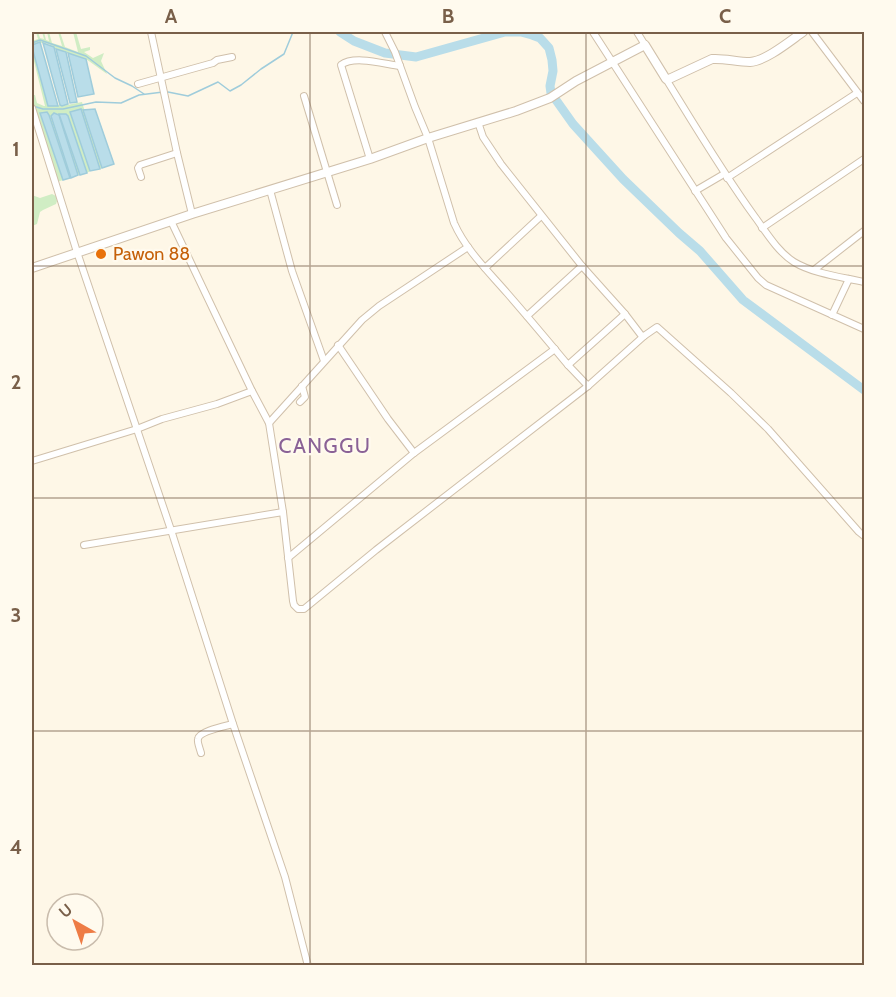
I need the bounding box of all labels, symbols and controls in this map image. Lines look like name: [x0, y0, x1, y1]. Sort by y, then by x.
text: A: [165, 4, 178, 28]
text: B: [442, 4, 454, 28]
text: C: [719, 4, 731, 28]
text: 1: [12, 137, 20, 161]
place label: Pawon 88: [113, 243, 190, 265]
marker: Pawon 88: [94, 247, 108, 261]
text: 2: [11, 370, 21, 394]
district label: CANGGU: [278, 433, 372, 458]
text: 3: [11, 603, 21, 627]
text: 4: [10, 835, 22, 859]
north arrow: [45, 892, 105, 952]
text: U: [55, 900, 76, 922]

